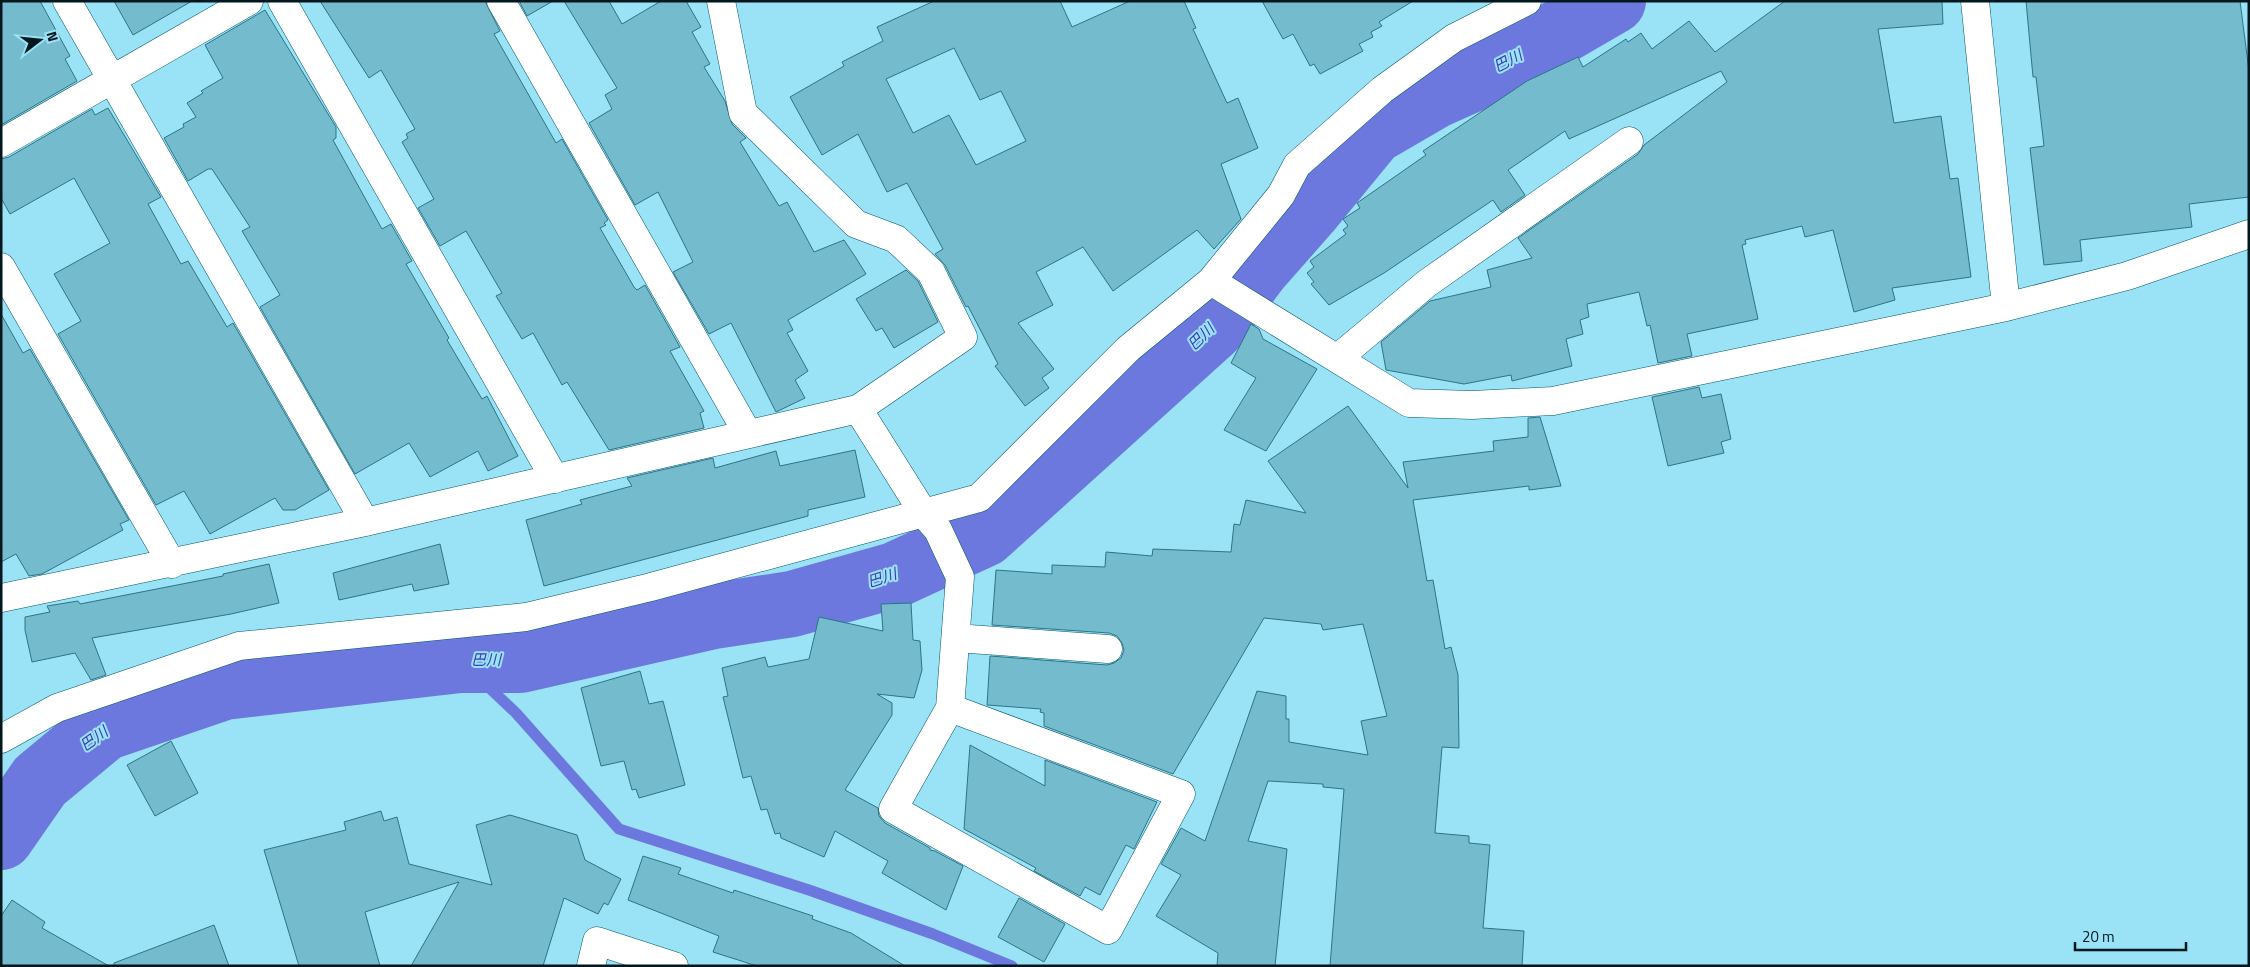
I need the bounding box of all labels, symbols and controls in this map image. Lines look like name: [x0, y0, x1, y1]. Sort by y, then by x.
north arrow: [15, 15, 65, 65]
text: N: [42, 29, 64, 44]
water label: 巴川: [1489, 42, 1528, 78]
water label: 巴川: [1182, 317, 1221, 355]
water label: 巴川: [864, 561, 902, 593]
water label: 巴川: [471, 648, 503, 671]
water label: 巴川: [75, 719, 114, 757]
scale bar: [2075, 920, 2186, 952]
text: 20 m: [2082, 925, 2115, 948]

